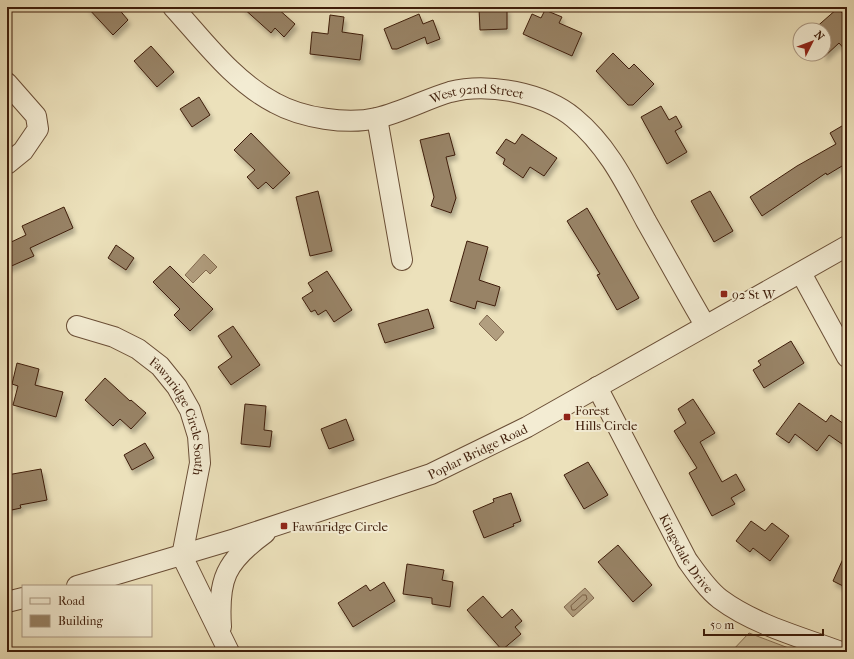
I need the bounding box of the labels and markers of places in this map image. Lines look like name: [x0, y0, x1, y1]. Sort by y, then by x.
place label: 92 St W: [732, 287, 776, 302]
marker: 92 St W: [719, 289, 729, 299]
place label: Forest Hills Circle: [575, 403, 638, 433]
marker: Forest Hills Circle: [562, 412, 572, 422]
place label: Fawnridge Circle: [292, 519, 389, 534]
marker: Fawnridge Circle: [279, 521, 289, 531]

